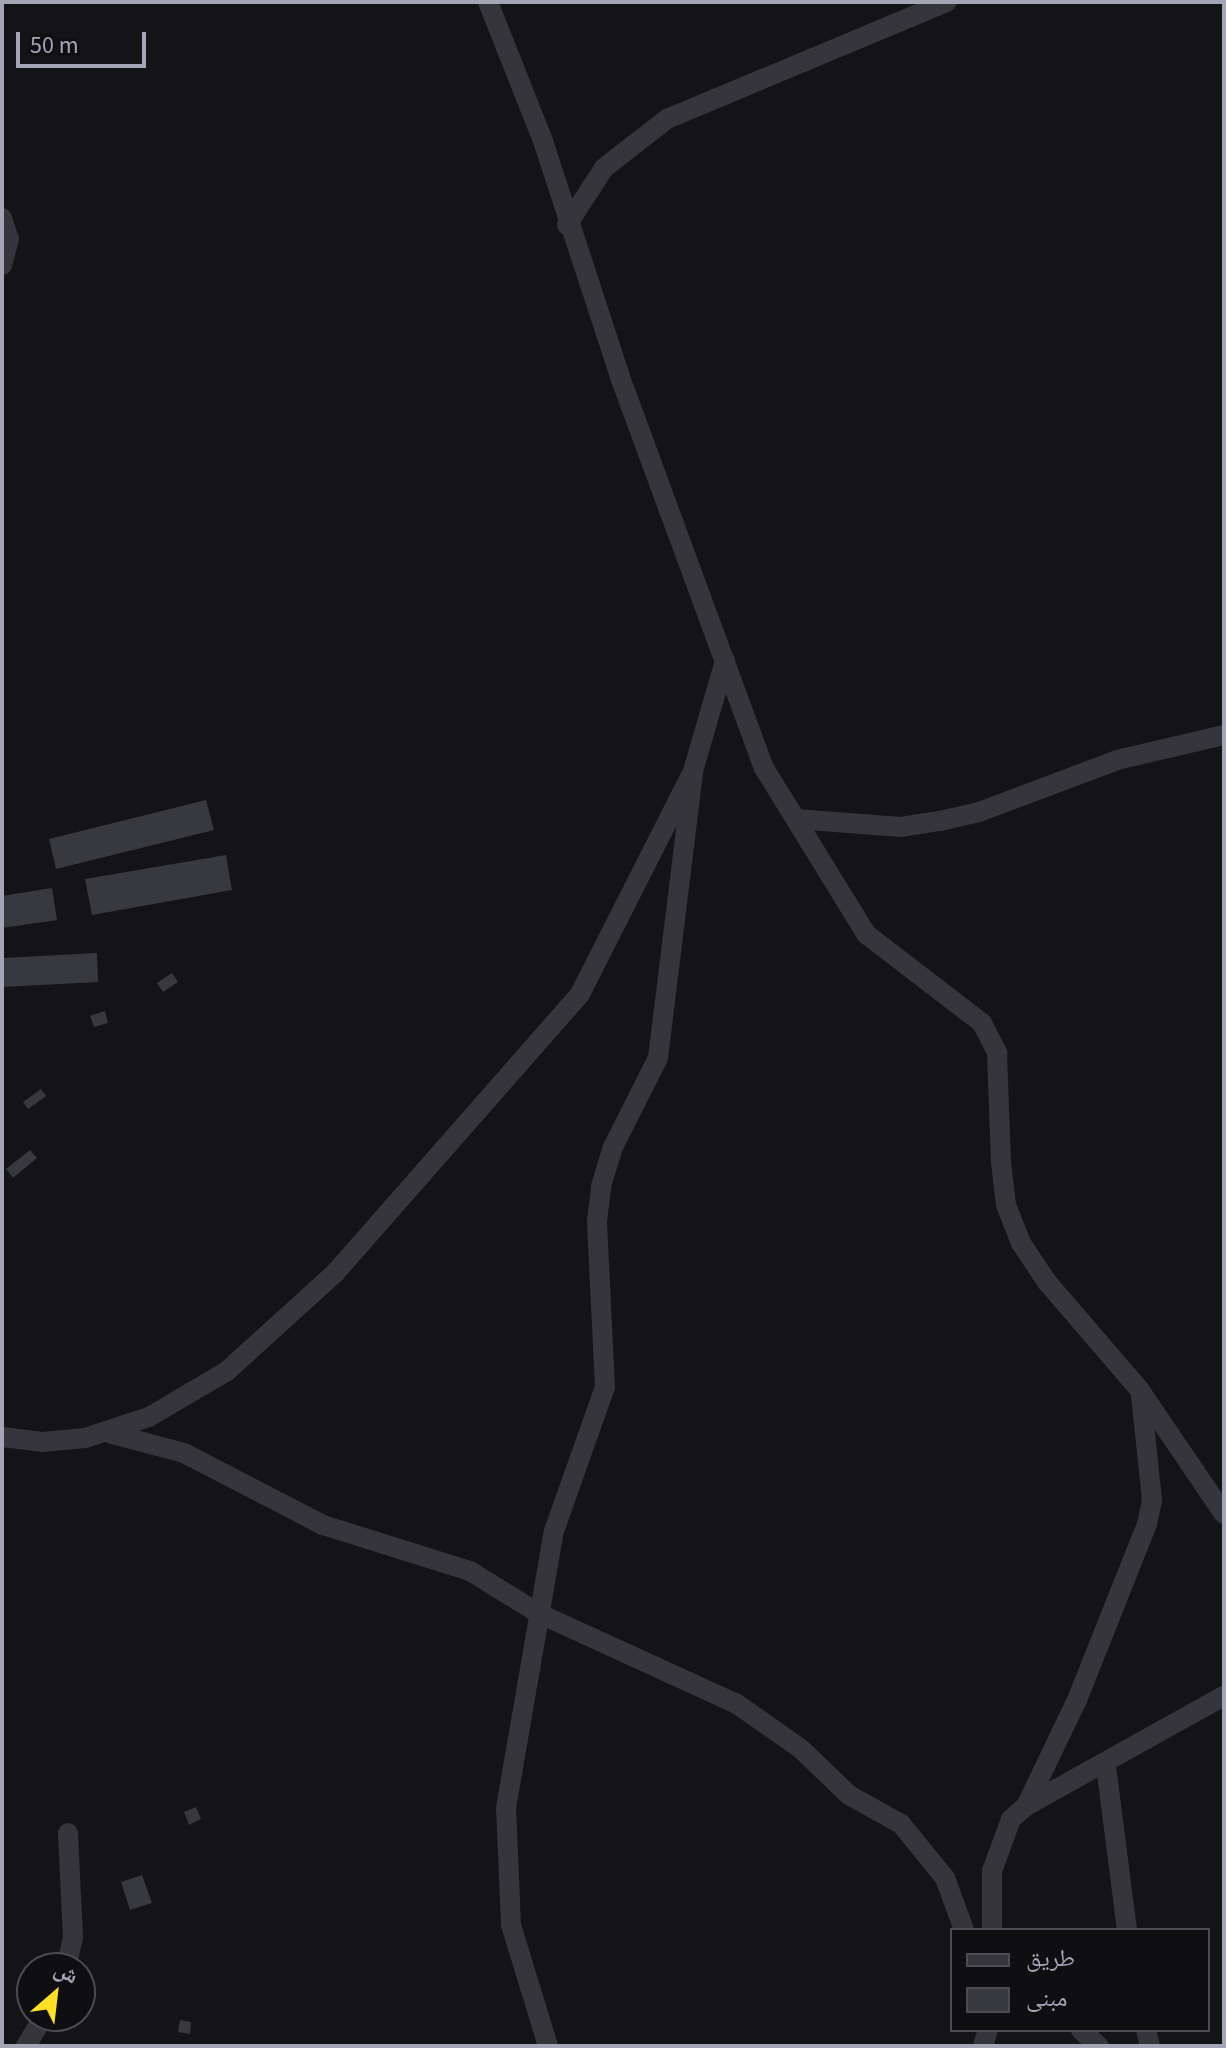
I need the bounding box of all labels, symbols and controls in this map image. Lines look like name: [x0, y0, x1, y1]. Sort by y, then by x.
scale bar: [20, 16, 150, 66]
text: 50 m: [30, 28, 79, 63]
legend: [950, 1928, 1210, 2032]
text: طريق: [1026, 1941, 1075, 1976]
north arrow: [16, 1952, 96, 2032]
text: ش: [49, 1953, 84, 1992]
text: مبنى: [1026, 1981, 1067, 2016]

